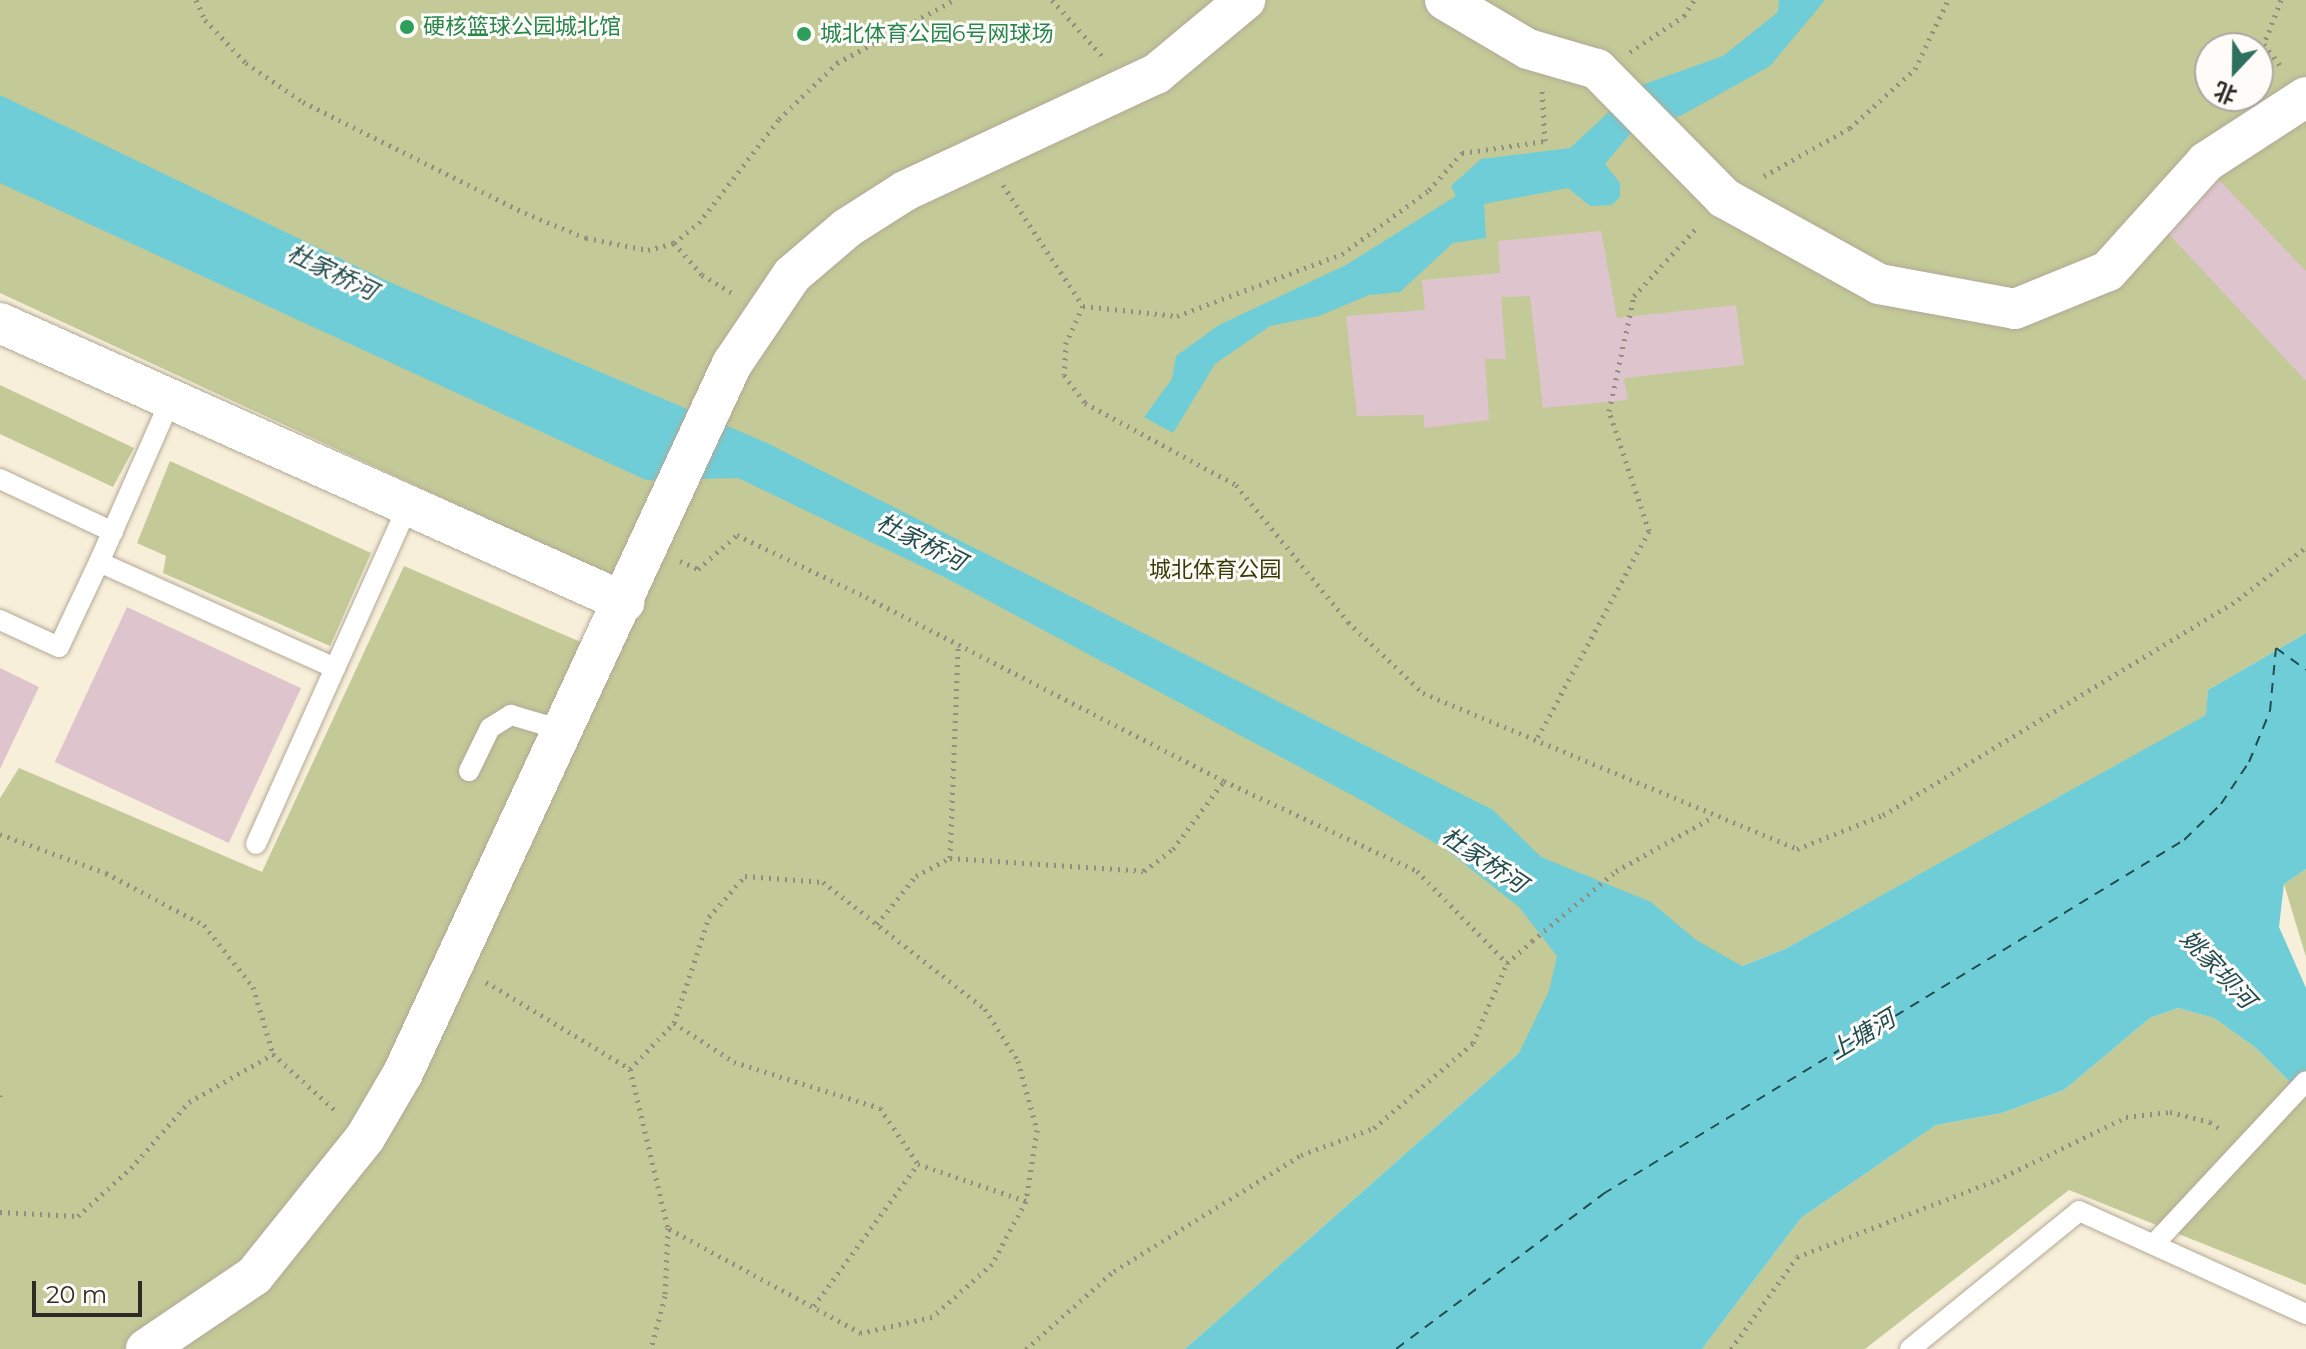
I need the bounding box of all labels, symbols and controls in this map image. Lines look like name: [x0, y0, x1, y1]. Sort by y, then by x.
place label: 硬核篮球公园城北馆: [423, 14, 621, 40]
marker: 硬核篮球公园城北馆: [398, 18, 416, 36]
place label: 城北体育公园6号网球场: [820, 21, 1053, 47]
marker: 城北体育公园6号网球场: [795, 25, 813, 43]
north arrow: [2194, 32, 2274, 112]
text: 北: [2210, 76, 2241, 110]
water label: 杜家桥河: [283, 238, 381, 306]
water label: 杜家桥河: [872, 507, 970, 577]
park label: 城北体育公园: [1149, 557, 1281, 583]
water label: 杜家桥河: [1436, 821, 1532, 899]
water label: 姚家坝河: [2175, 924, 2261, 1014]
water label: 上塘河: [1824, 1004, 1900, 1066]
scale bar: [36, 1265, 146, 1315]
text: 20 m: [46, 1280, 107, 1309]

